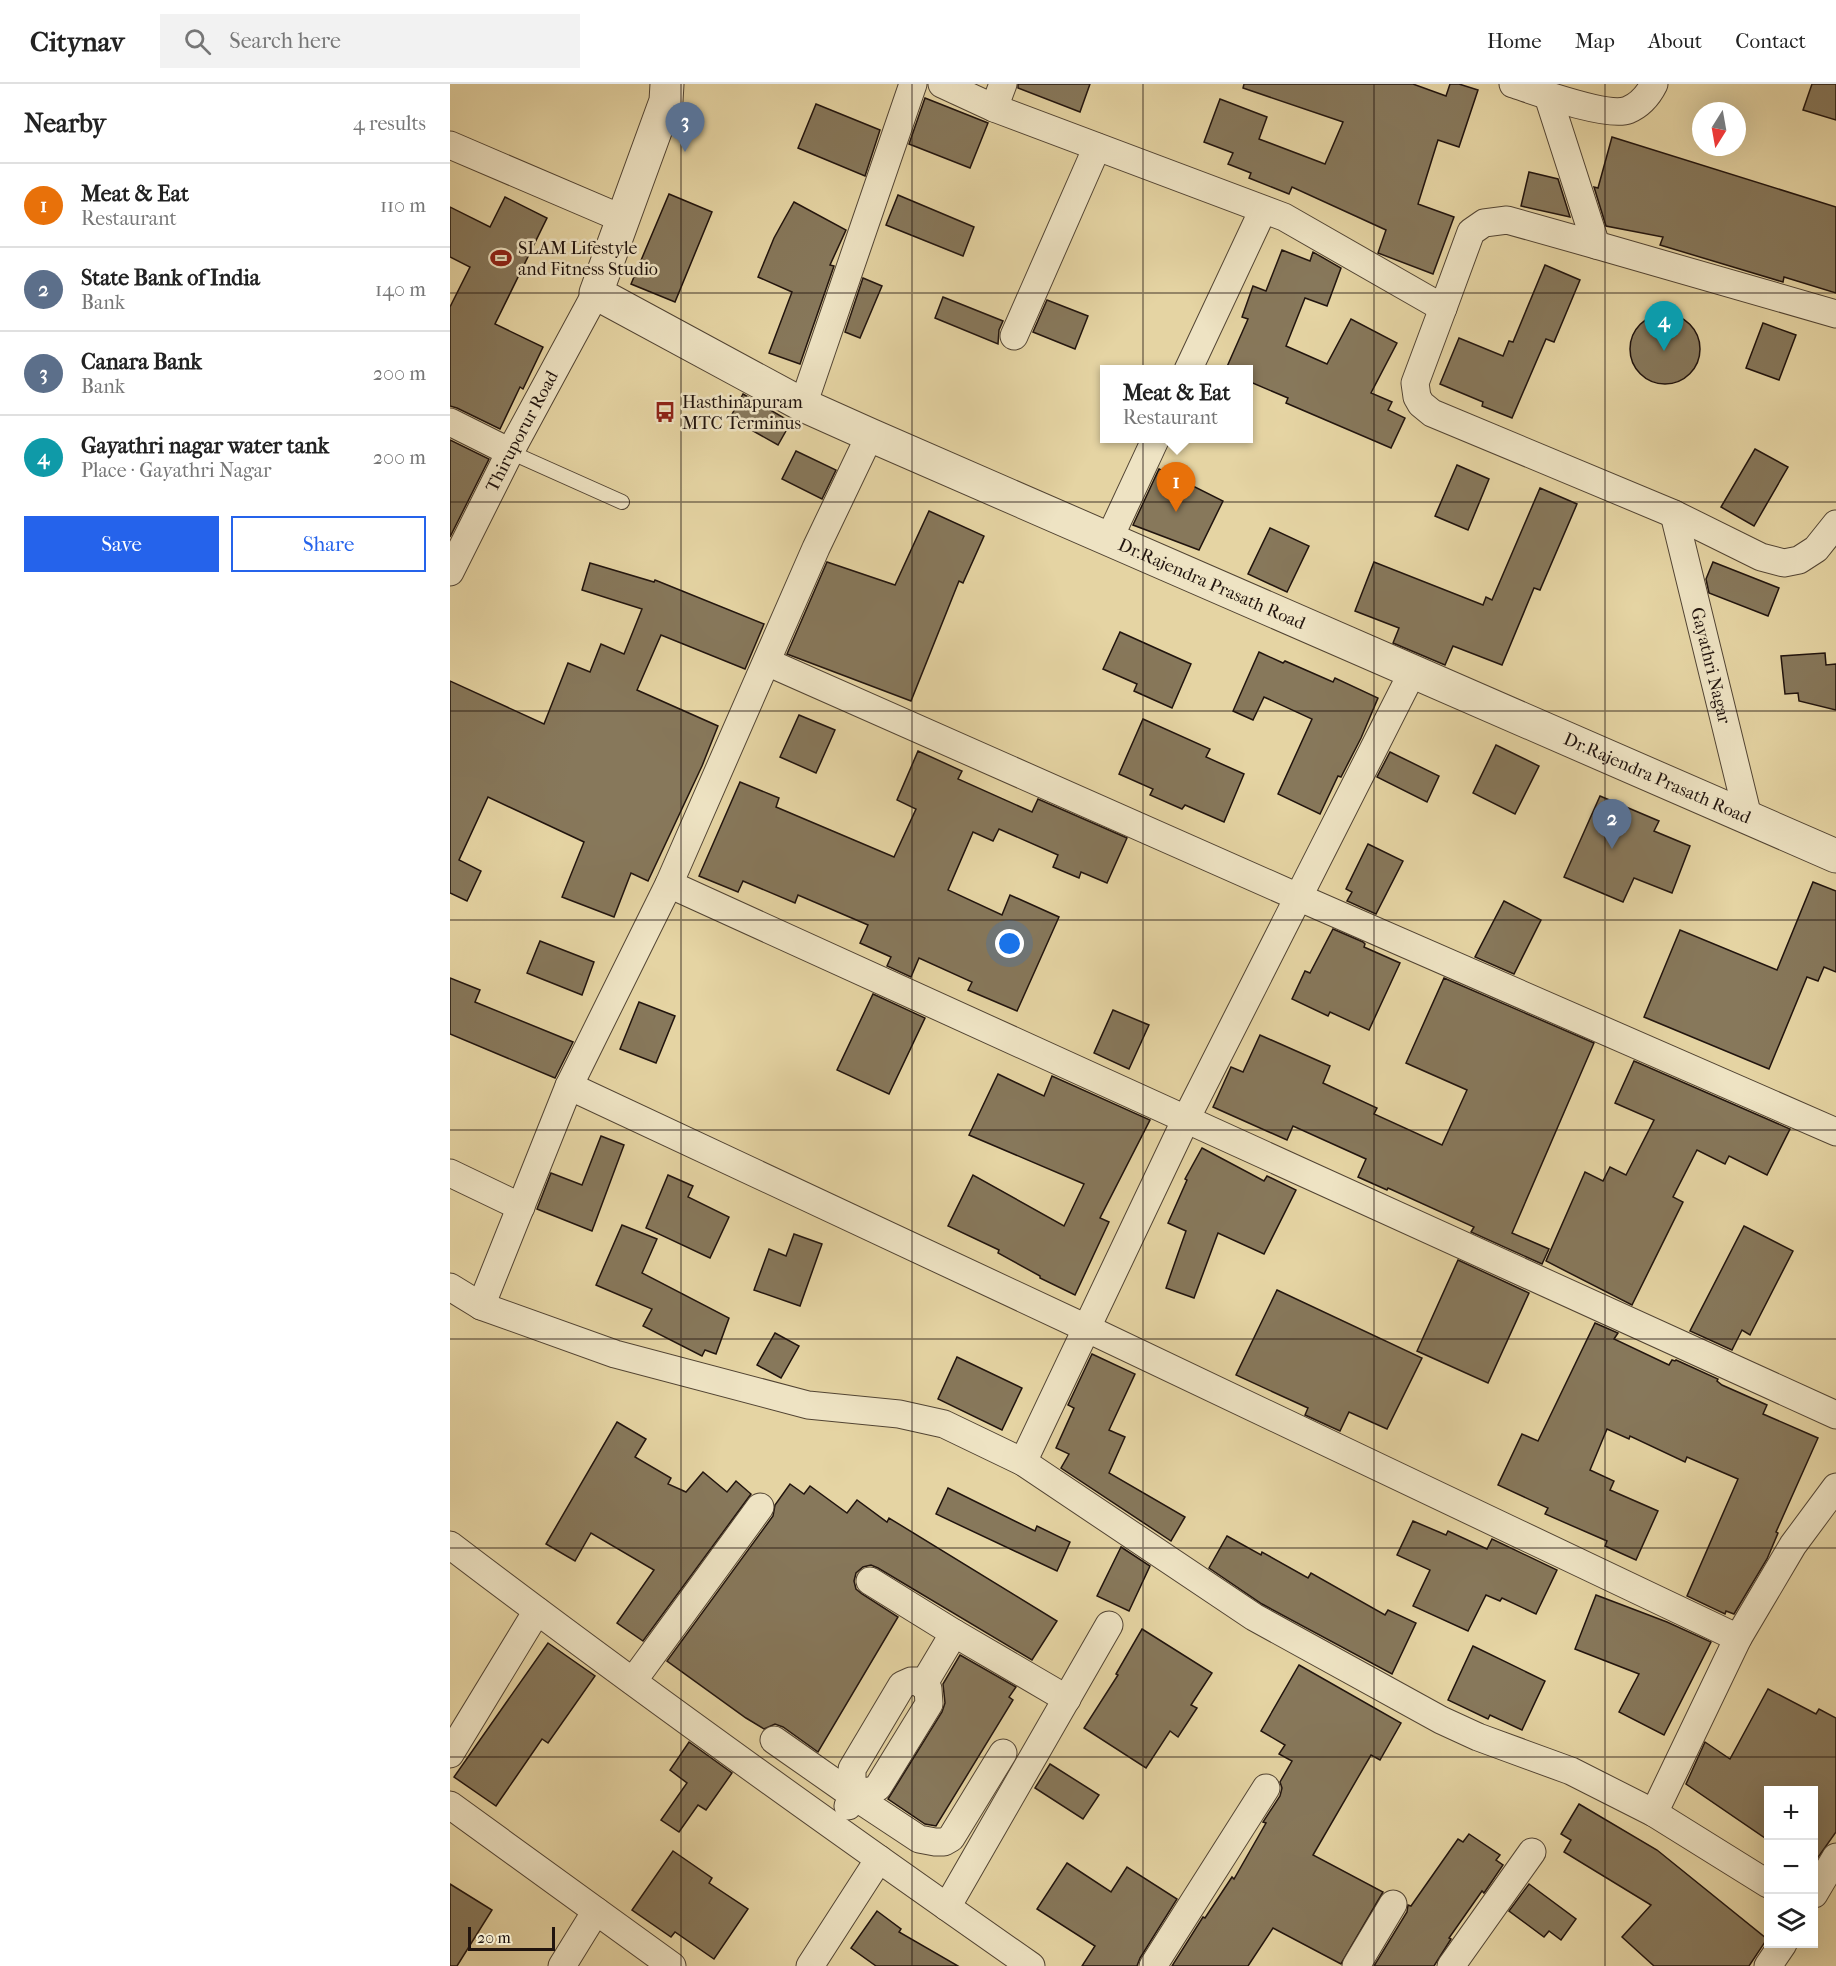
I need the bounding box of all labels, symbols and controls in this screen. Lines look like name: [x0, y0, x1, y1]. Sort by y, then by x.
search box: [160, 14, 580, 68]
text: Citynav: [30, 25, 124, 58]
icon: search: [181, 25, 214, 58]
text: Search here: [229, 28, 341, 54]
text: Home: [1487, 29, 1542, 53]
text: Map: [1575, 29, 1615, 53]
text: About: [1648, 29, 1702, 53]
text: Contact: [1735, 29, 1806, 53]
north arrow: [1692, 102, 1746, 156]
pin: 3: [666, 103, 704, 152]
text: Nearby: [24, 108, 106, 139]
text: 4 results: [353, 112, 426, 135]
text: Meat & Eat: [81, 181, 189, 207]
text: 1: [40, 194, 47, 217]
text: 110 m: [380, 194, 426, 217]
text: Restaurant: [81, 207, 177, 230]
place label: SLAM Lifestyle and Fitness Studio: [518, 238, 658, 280]
sports icon: SLAM Lifestyle and Fitness Studio: [489, 246, 513, 270]
text: State Bank of India: [81, 265, 260, 291]
text: 2: [38, 278, 49, 301]
text: 140 m: [375, 278, 426, 301]
text: Bank: [81, 291, 125, 314]
pin: 4: [1644, 302, 1684, 351]
text: Canara Bank: [81, 349, 202, 375]
text: 3: [39, 362, 48, 385]
text: 200 m: [373, 362, 426, 385]
popup: [1100, 365, 1253, 443]
street label: Thiruporur Road: [481, 367, 563, 495]
text: Bank: [81, 375, 125, 398]
text: Meat & Eat: [1123, 380, 1230, 406]
place label: Hasthinapuram MTC Terminus: [682, 392, 803, 434]
bus stop icon: Hasthinapuram MTC Terminus: [653, 400, 677, 424]
text: Restaurant: [1123, 406, 1218, 429]
text: Gayathri nagar water tank: [81, 433, 329, 459]
text: 4: [38, 446, 49, 469]
text: 200 m: [373, 446, 426, 469]
text: Place · Gayathri Nagar: [81, 459, 271, 482]
pin: 1: [1156, 462, 1196, 512]
button: Save: [24, 516, 219, 572]
button: Share: [231, 516, 426, 572]
street label: Dr.Rajendra Prasath Road: [1115, 534, 1309, 634]
street label: Gayathri Nagar: [1687, 605, 1735, 726]
street label: Dr.Rajendra Prasath Road: [1561, 728, 1754, 828]
pin: 2: [1592, 800, 1632, 849]
your location: [995, 929, 1024, 958]
map controls: [1764, 1786, 1818, 1948]
button: +: [1764, 1786, 1818, 1840]
button: −: [1764, 1840, 1818, 1894]
button: layers: [1764, 1894, 1818, 1948]
scale bar: [468, 1924, 555, 1952]
text: 20 m: [477, 1928, 511, 1947]

